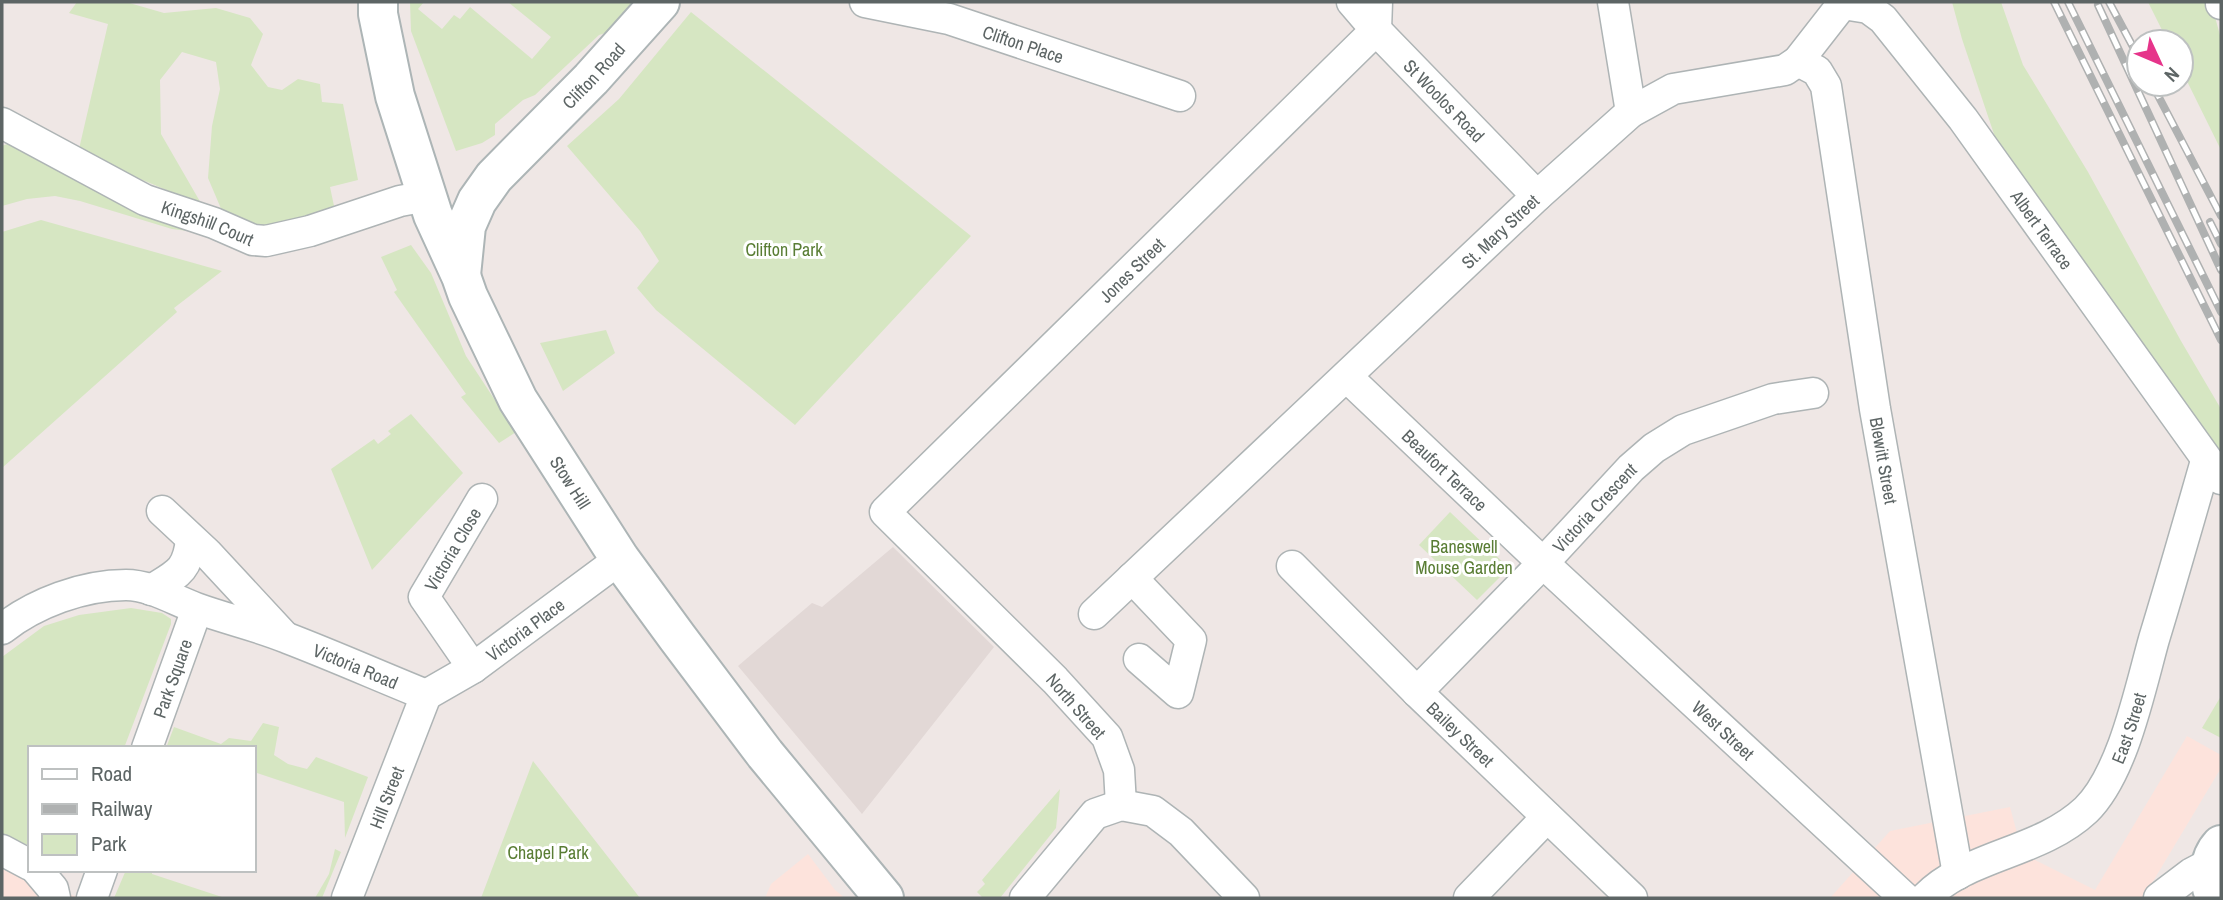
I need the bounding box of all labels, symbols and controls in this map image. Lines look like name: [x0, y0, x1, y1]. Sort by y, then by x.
street label: Clifton Place: [980, 19, 1067, 69]
north arrow: [2125, 28, 2195, 98]
street label: Clifton Road: [556, 37, 630, 114]
street label: St Woolos Road: [1398, 54, 1490, 147]
text: N: [2159, 62, 2185, 88]
street label: Albert Terrace: [2005, 184, 2079, 274]
street label: St. Mary Street: [1455, 188, 1544, 274]
street label: Kingshill Court: [158, 194, 258, 251]
street label: Jones Street: [1093, 232, 1170, 308]
park label: Clifton Park: [745, 237, 823, 262]
street label: Blewitt Street: [1864, 415, 1904, 506]
street label: Beaufort Terrace: [1397, 423, 1493, 517]
street label: Stow Hill: [544, 451, 597, 513]
street label: Victoria Crescent: [1547, 457, 1642, 558]
street label: Victoria Close: [418, 503, 487, 595]
park label: Baneswell Mouse Garden: [1415, 534, 1513, 580]
street label: Victoria Place: [481, 592, 569, 667]
street label: Park Square: [146, 635, 198, 721]
street label: Victoria Road: [310, 637, 402, 695]
street label: North Street: [1040, 668, 1112, 744]
street label: East Street: [2105, 690, 2152, 767]
street label: West Street: [1687, 695, 1760, 765]
street label: Bailey Street: [1421, 696, 1500, 772]
legend: [28, 746, 256, 872]
text: Road: [91, 759, 132, 788]
street label: Hill Street: [363, 763, 410, 832]
text: Railway: [91, 794, 153, 823]
text: Park: [91, 829, 127, 858]
park label: Chapel Park: [507, 840, 589, 865]

